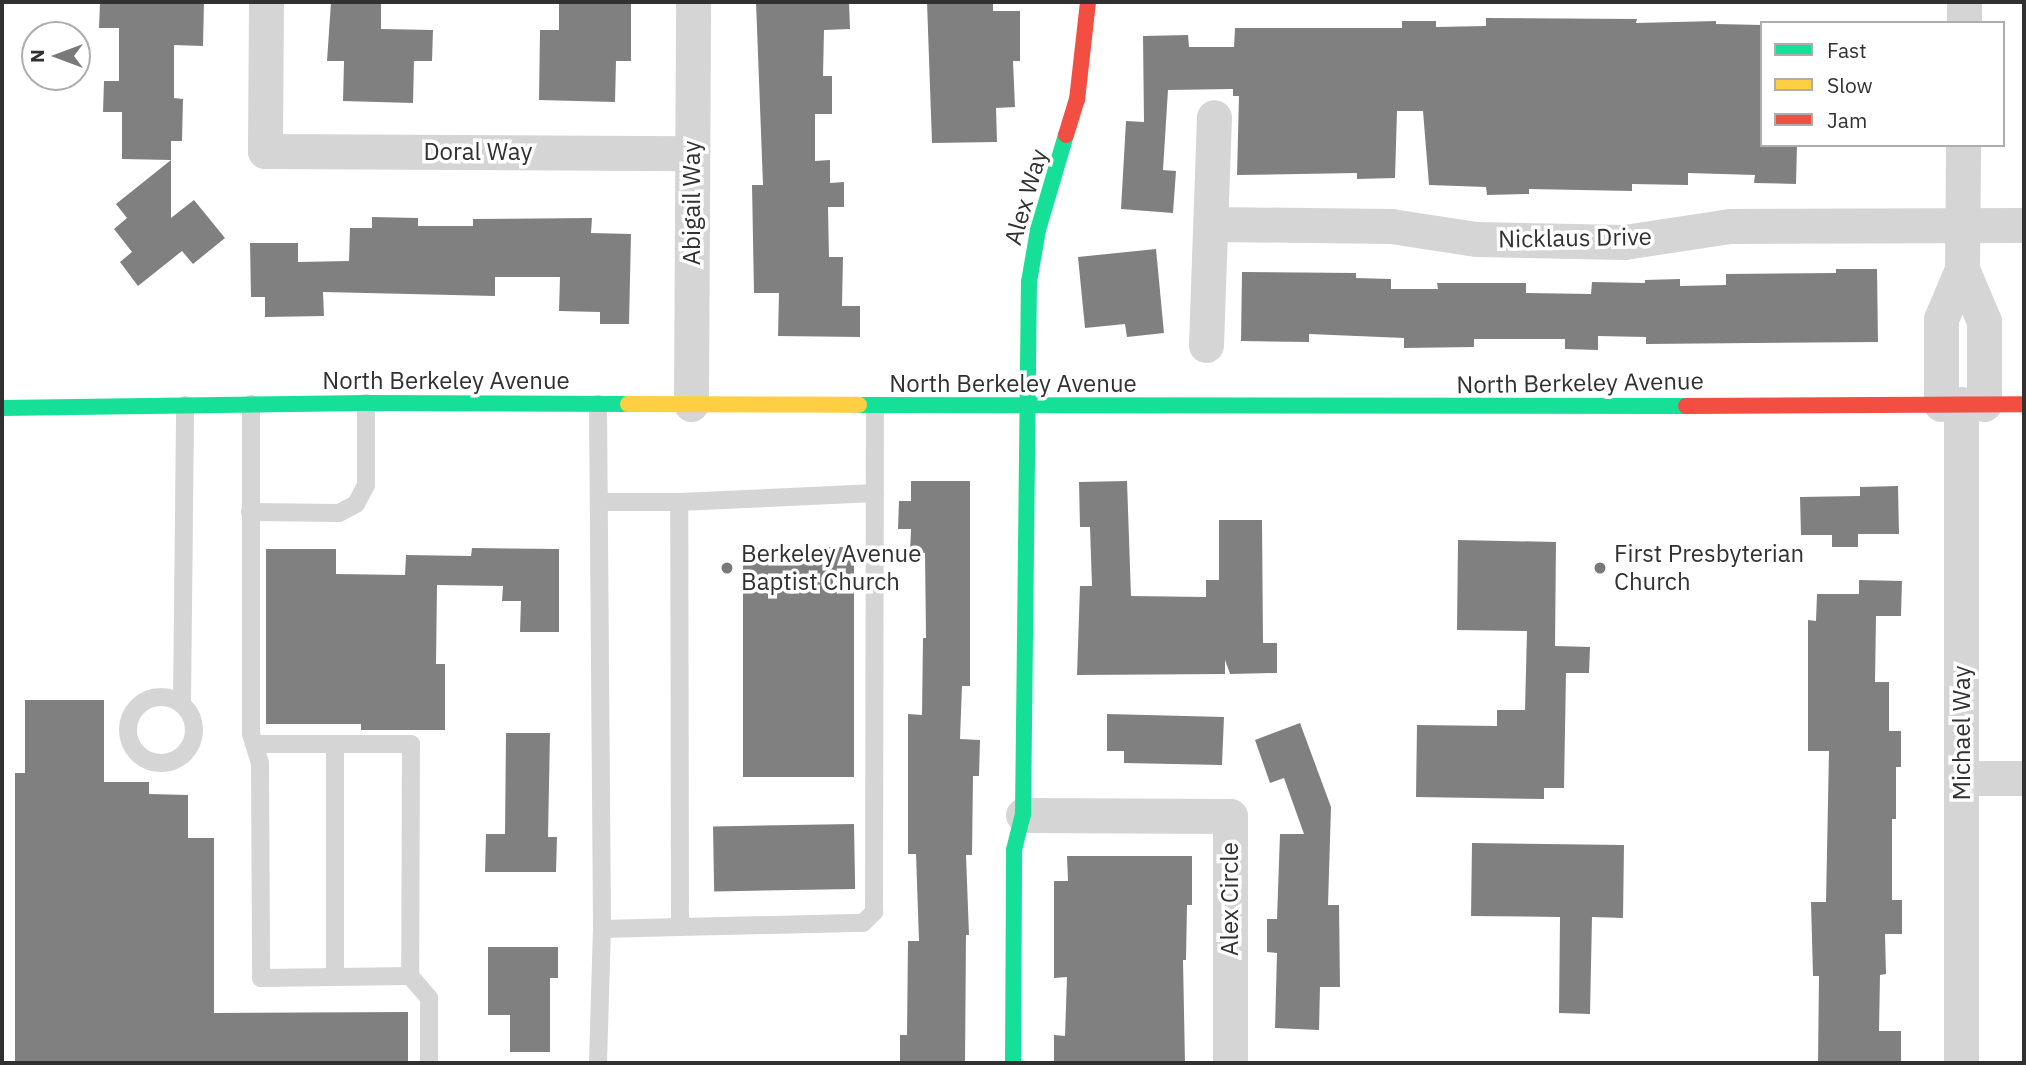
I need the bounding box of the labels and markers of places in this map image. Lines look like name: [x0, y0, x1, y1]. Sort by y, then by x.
place label: Berkeley Avenue Baptist Church: [741, 540, 921, 596]
place label: First Presbyterian Church: [1614, 540, 1804, 596]
marker: Berkeley Avenue Baptist Church: [719, 560, 735, 576]
marker: First Presbyterian Church: [1592, 560, 1608, 576]

